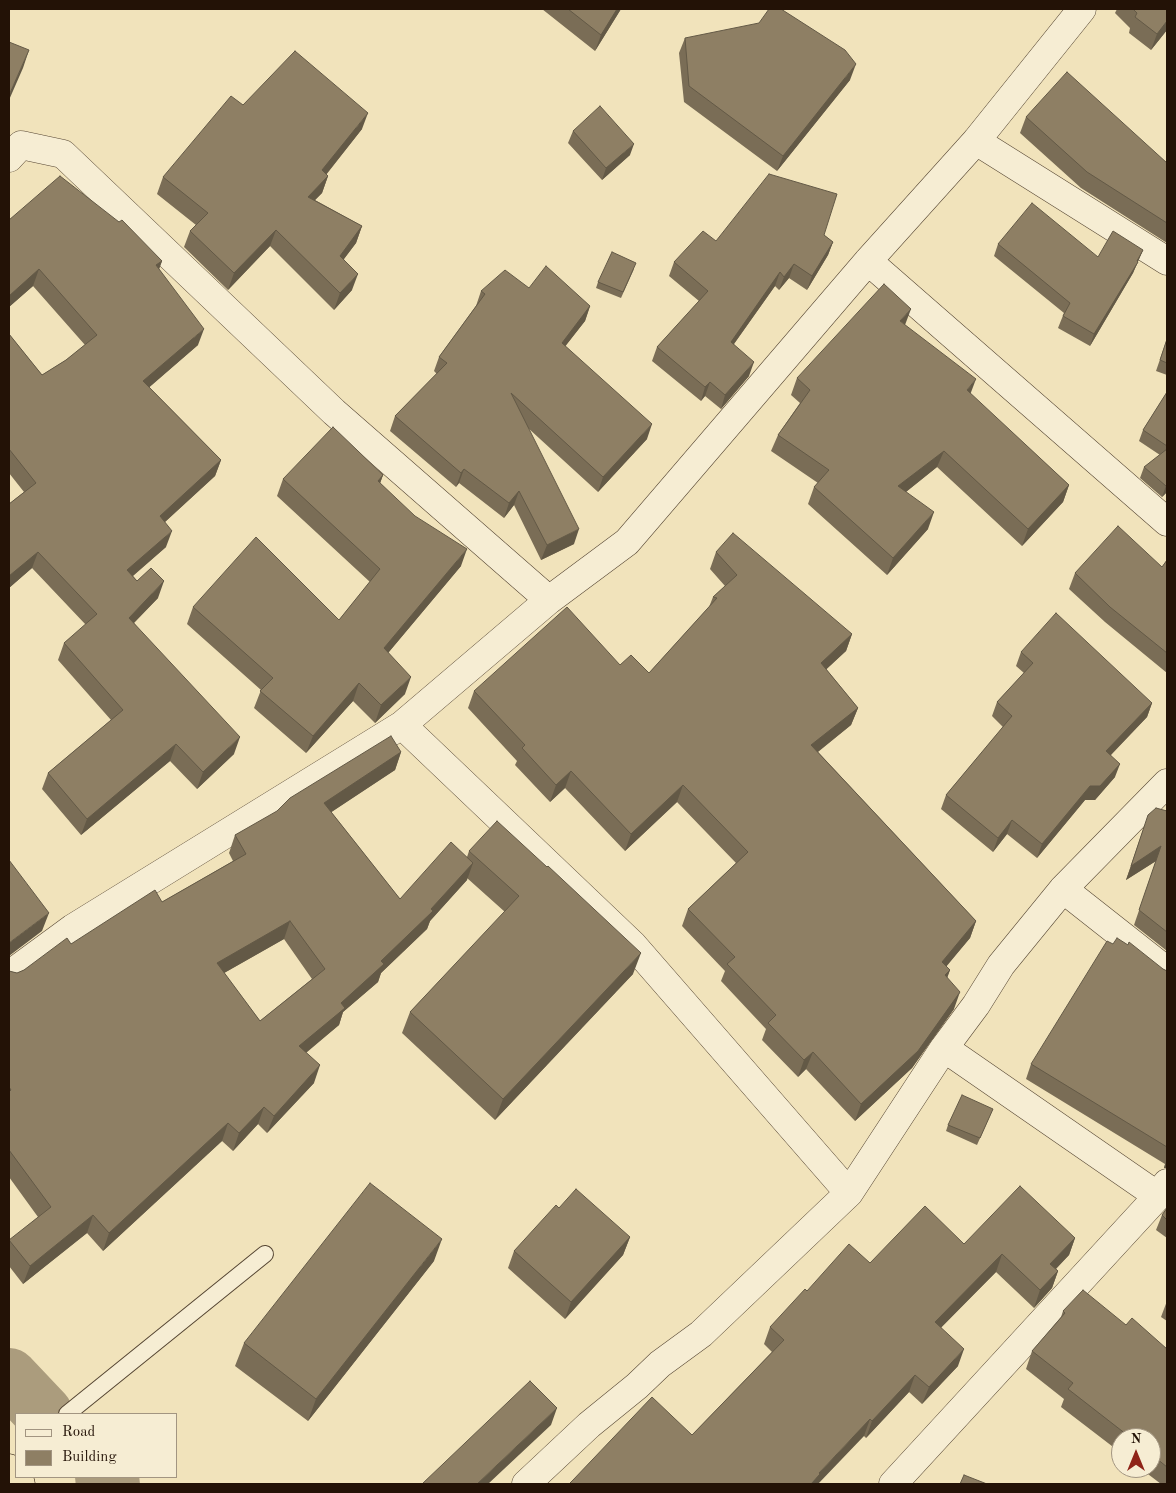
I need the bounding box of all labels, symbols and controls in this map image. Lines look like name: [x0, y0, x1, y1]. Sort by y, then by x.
legend: [15, 1413, 178, 1478]
text: Road: [62, 1425, 95, 1440]
north arrow: [1111, 1428, 1161, 1478]
text: N: [1131, 1432, 1141, 1446]
text: Building: [62, 1450, 117, 1465]

